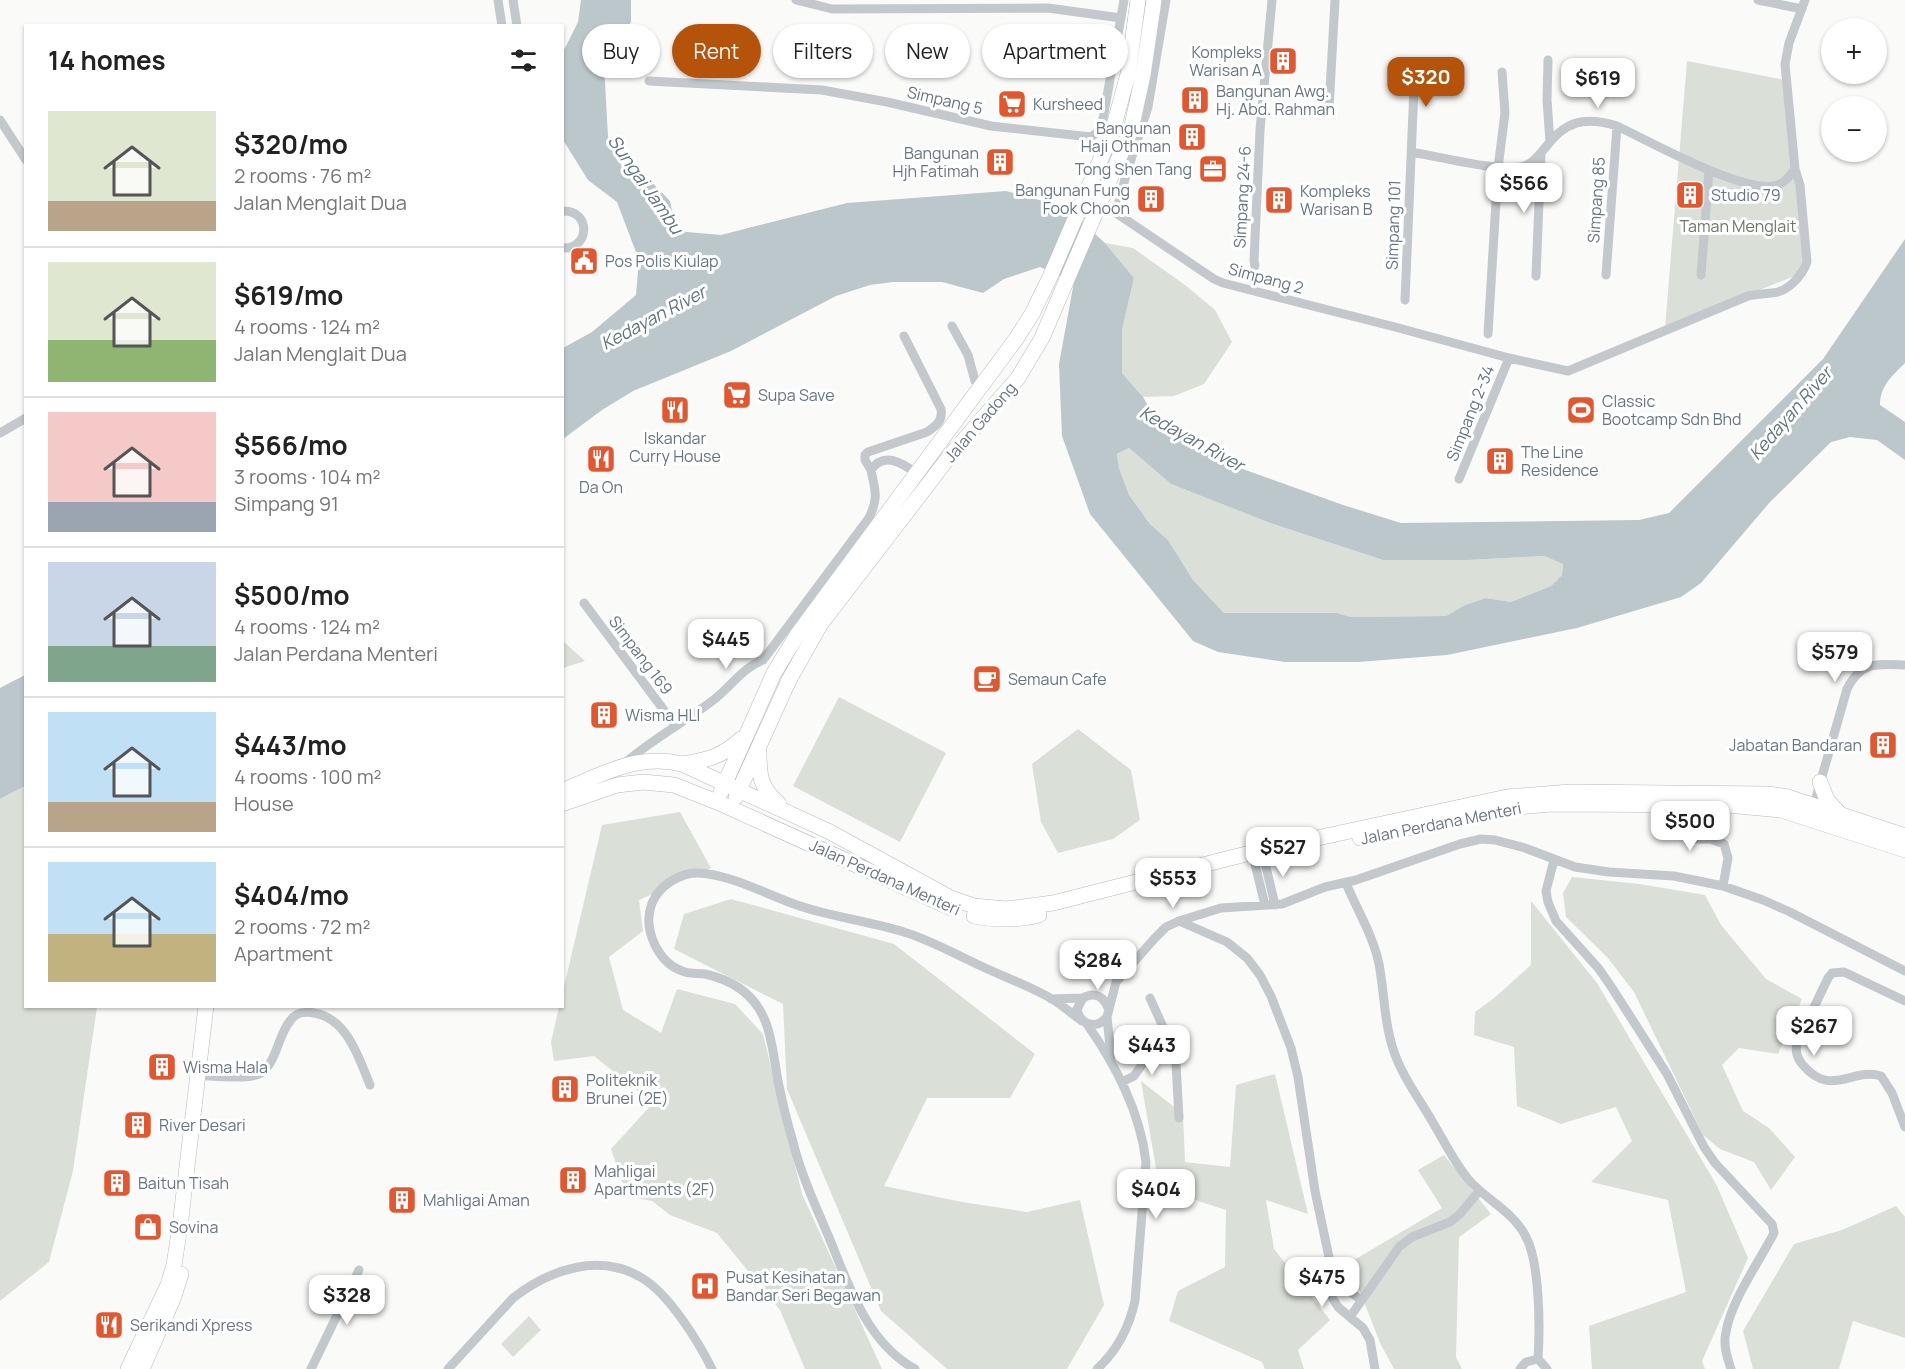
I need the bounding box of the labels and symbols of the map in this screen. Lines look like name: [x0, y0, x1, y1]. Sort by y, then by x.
place label: Kompleks Warisan A: [1189, 41, 1262, 81]
building icon: Kompleks Warisan A: [1267, 45, 1299, 77]
pin: $320: [1390, 57, 1462, 108]
pin: $619: [1562, 58, 1634, 109]
place label: Bangunan Awg. Hj. Abd. Rahman: [1216, 80, 1335, 120]
street label: Simpang 5: [905, 81, 985, 119]
building icon: Bangunan Awg. Hj. Abd. Rahman: [1179, 84, 1211, 116]
supermarket icon: Kursheed: [996, 88, 1028, 120]
place label: Kursheed: [1033, 93, 1103, 115]
place label: Bangunan Haji Othman: [1081, 117, 1171, 157]
building icon: Bangunan Haji Othman: [1176, 121, 1208, 153]
water label: Sungai Jambu: [603, 130, 690, 239]
place label: Bangunan Hjh Fatimah: [893, 142, 979, 182]
street label: Simpang 24-6: [1228, 145, 1256, 249]
building icon: Bangunan Hjh Fatimah: [984, 146, 1016, 178]
office icon: Tong Shen Tang: [1197, 153, 1229, 185]
street label: Simpang 85: [1582, 156, 1610, 244]
place label: Tong Shen Tang: [1075, 158, 1192, 180]
pin: $566: [1488, 163, 1560, 214]
place label: Bangunan Fung Fook Choon: [1015, 179, 1130, 219]
building icon: Studio 79: [1674, 179, 1706, 211]
place label: Kompleks Warisan B: [1300, 180, 1373, 220]
street label: Simpang 101: [1380, 180, 1406, 270]
building icon: Bangunan Fung Fook Choon: [1135, 183, 1167, 215]
building icon: Kompleks Warisan B: [1263, 184, 1295, 216]
place label: Studio 79: [1711, 184, 1781, 206]
park label: Taman Menglait: [1680, 215, 1796, 237]
public building icon: Pos Polis Kiulap: [568, 245, 600, 277]
place label: Pos Polis Kiulap: [605, 250, 719, 272]
street label: Simpang 2: [1226, 257, 1306, 299]
water label: Kedayan River: [596, 278, 712, 355]
water label: Kedayan River: [1743, 360, 1839, 464]
street label: Simpang 2-34: [1441, 362, 1499, 464]
street label: Jalan Gadong: [939, 377, 1021, 467]
supermarket icon: Supa Save: [721, 379, 753, 411]
place label: Supa Save: [758, 384, 835, 406]
place label: Classic Bootcamp Sdn Bhd: [1602, 390, 1742, 430]
restaurant icon: Iskandar Curry House: [659, 394, 691, 426]
sports icon: Classic Bootcamp Sdn Bhd: [1565, 394, 1597, 426]
water label: Kedayan River: [1136, 400, 1250, 478]
place label: Iskandar Curry House: [629, 427, 721, 467]
place label: The Line Residence: [1521, 441, 1599, 481]
restaurant icon: Da On: [585, 443, 617, 475]
building icon: The Line Residence: [1484, 445, 1516, 477]
place label: Da On: [579, 476, 623, 498]
street label: Simpang 169: [604, 611, 678, 699]
pin: $445: [690, 619, 762, 670]
pin: $579: [1799, 632, 1871, 683]
cafe icon: Semaun Cafe: [971, 663, 1003, 695]
place label: Semaun Cafe: [1008, 668, 1107, 690]
building icon: Wisma HLI: [588, 699, 620, 731]
place label: Wisma HLI: [625, 704, 700, 726]
building icon: Jabatan Bandaran: [1867, 729, 1899, 761]
place label: Jabatan Bandaran: [1729, 734, 1862, 756]
street label: Jalan Perdana Menteri: [1359, 797, 1523, 849]
pin: $500: [1654, 801, 1726, 852]
pin: $527: [1247, 827, 1319, 878]
street label: Jalan Perdana Menteri: [806, 834, 964, 920]
pin: $553: [1137, 858, 1209, 909]
pin: $284: [1062, 940, 1134, 991]
pin: $267: [1778, 1006, 1850, 1057]
pin: $443: [1116, 1025, 1188, 1076]
building icon: Wisma Hala: [146, 1051, 178, 1083]
place label: Wisma Hala: [183, 1056, 268, 1078]
place label: Politeknik Brunei (2E): [586, 1069, 669, 1109]
building icon: Politeknik Brunei (2E): [549, 1073, 581, 1105]
building icon: River Desari: [122, 1109, 154, 1141]
place label: River Desari: [159, 1114, 246, 1136]
place label: Mahligai Apartments (2F): [594, 1160, 716, 1200]
building icon: Mahligai Apartments (2F): [557, 1164, 589, 1196]
building icon: Baitun Tisah: [101, 1167, 133, 1199]
pin: $404: [1120, 1169, 1192, 1220]
place label: Baitun Tisah: [138, 1172, 229, 1194]
building icon: Mahligai Aman: [386, 1184, 418, 1216]
place label: Mahligai Aman: [423, 1189, 530, 1211]
shop icon: Sovina: [132, 1211, 164, 1243]
place label: Sovina: [169, 1216, 218, 1238]
pin: $475: [1286, 1257, 1358, 1308]
place label: Pusat Kesihatan Bandar Seri Begawan: [726, 1266, 881, 1306]
hospital icon: Pusat Kesihatan Bandar Seri Begawan: [689, 1270, 721, 1302]
pin: $328: [311, 1275, 383, 1326]
restaurant icon: Serikandi Xpress: [93, 1309, 125, 1341]
place label: Serikandi Xpress: [130, 1314, 252, 1336]

